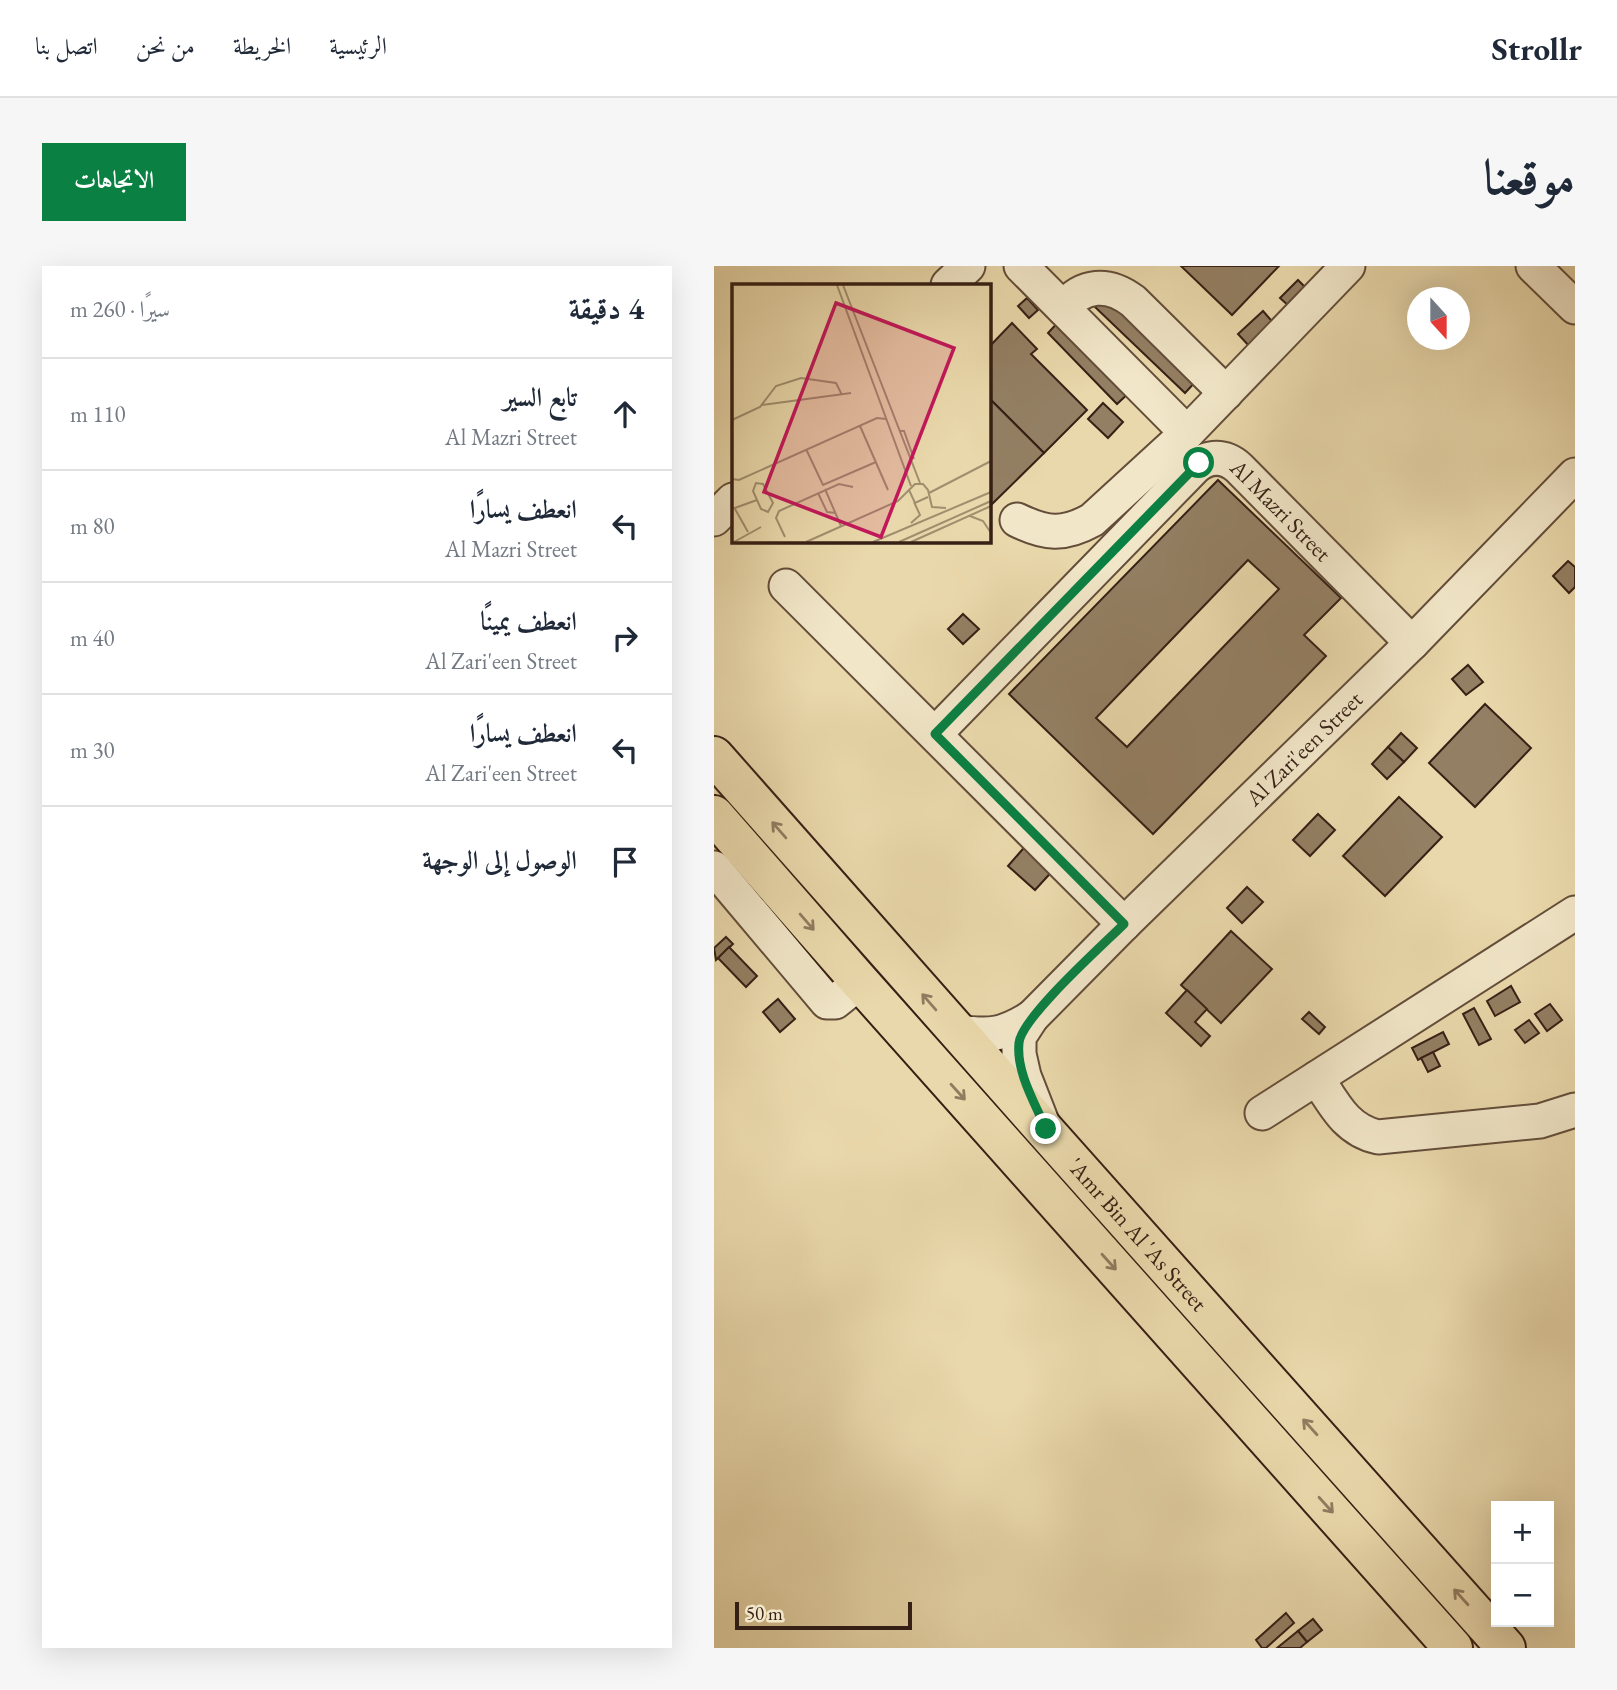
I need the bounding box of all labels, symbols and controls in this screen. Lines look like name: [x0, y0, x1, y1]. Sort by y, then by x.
text: Strollr: [1491, 27, 1582, 70]
text: اتصل بنا: [35, 30, 98, 61]
text: من نحن: [136, 30, 195, 61]
text: الخريطة: [233, 30, 291, 61]
text: الرئيسية: [329, 30, 387, 61]
button: الاتجاهات: [42, 143, 186, 221]
text: موقعنا: [1483, 145, 1575, 209]
inset map: [732, 284, 990, 542]
north arrow: [1407, 287, 1470, 350]
text: 4 دقيقة: [569, 289, 644, 328]
text: سيرًا · 260 m: [70, 294, 170, 324]
text: تابع السير: [503, 380, 577, 414]
icon: ahead: [606, 395, 644, 433]
text: 110 m: [70, 399, 126, 429]
text: Al Mazri Street: [445, 422, 577, 452]
route start: [1183, 447, 1214, 478]
street label: Al Mazri Street: [1223, 452, 1339, 568]
text: انعطف يسارًا: [470, 492, 577, 526]
icon: left: [606, 507, 644, 545]
text: 80 m: [70, 511, 115, 541]
text: Al Mazri Street: [445, 534, 577, 564]
text: انعطف يمينًا: [480, 604, 577, 638]
icon: right: [606, 619, 644, 657]
text: 40 m: [70, 623, 115, 653]
text: Al Zari'een Street: [425, 646, 577, 676]
street label: Al Zari'een Street: [1238, 684, 1369, 813]
text: انعطف يسارًا: [470, 716, 577, 750]
icon: left: [606, 731, 644, 769]
text: 30 m: [70, 735, 115, 765]
text: Al Zari'een Street: [425, 758, 577, 788]
one-way arrow: [772, 822, 788, 840]
text: الوصول إلى الوجهة: [422, 843, 577, 877]
icon: arrive: [606, 843, 644, 881]
one-way arrow: [799, 913, 815, 931]
one-way arrow: [921, 993, 937, 1011]
one-way arrow: [950, 1083, 966, 1101]
route end: [1030, 1113, 1061, 1144]
street label: 'Amr Bin Al 'As Street: [1061, 1151, 1214, 1318]
one-way arrow: [1101, 1253, 1117, 1271]
one-way arrow: [1301, 1419, 1318, 1436]
one-way arrow: [1317, 1496, 1334, 1513]
map controls: [1491, 1501, 1554, 1627]
button: +: [1491, 1501, 1554, 1564]
button: −: [1491, 1564, 1554, 1627]
one-way arrow: [1453, 1588, 1469, 1606]
scale bar: [735, 1599, 912, 1631]
text: 50 m: [746, 1601, 783, 1626]

